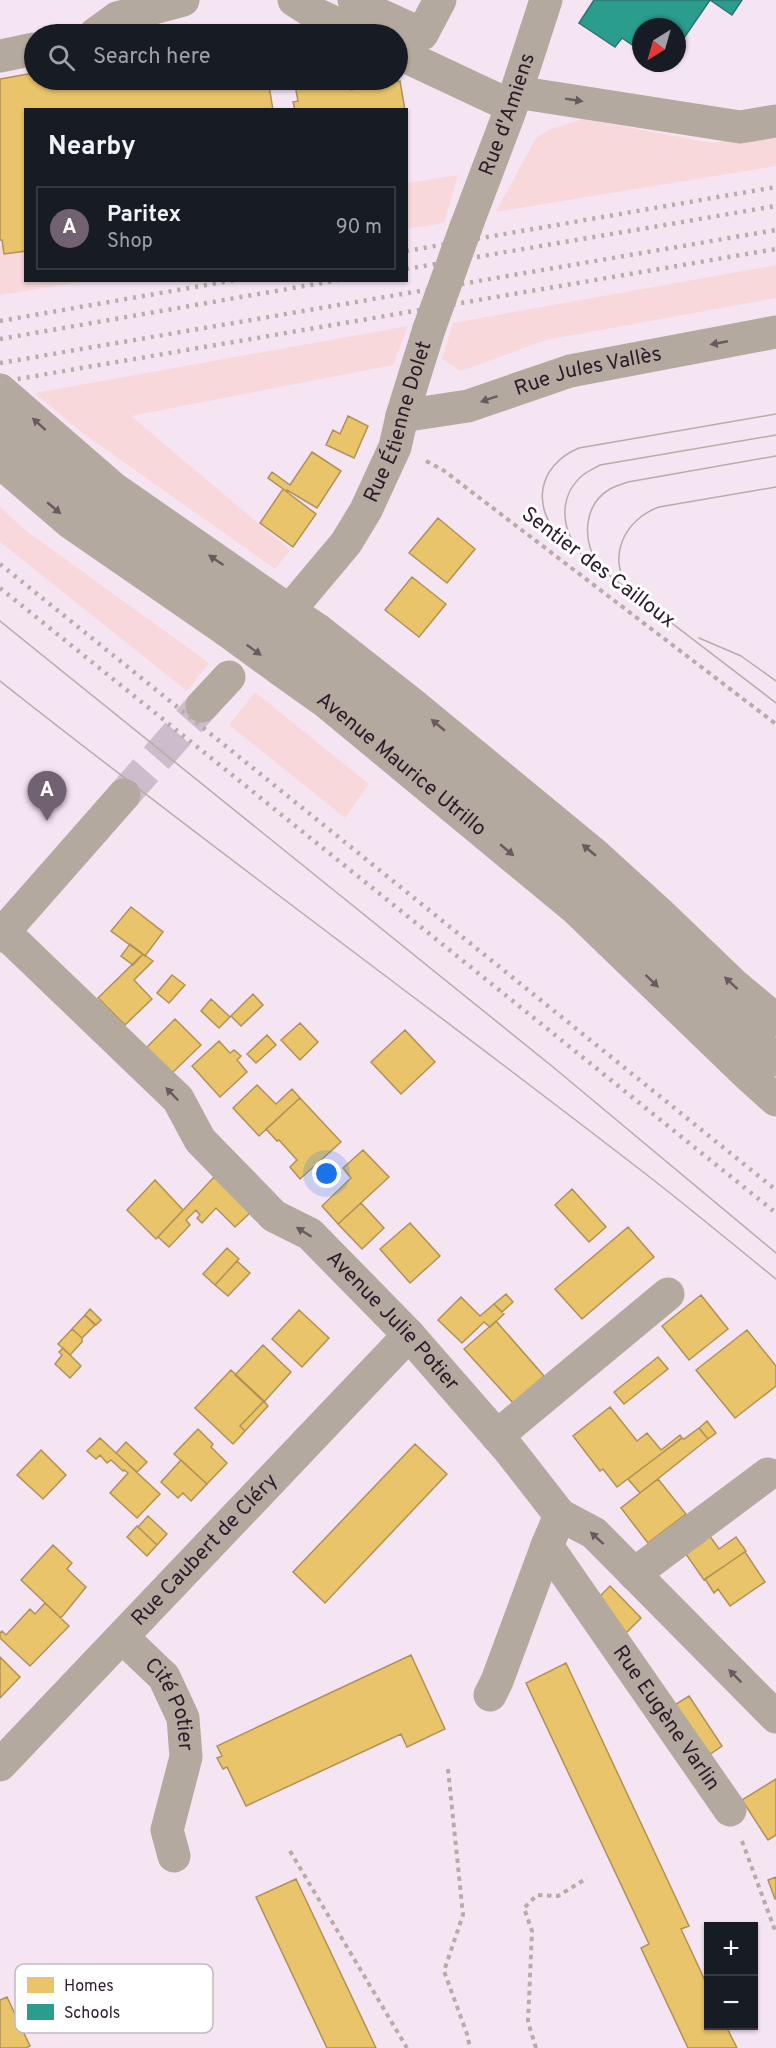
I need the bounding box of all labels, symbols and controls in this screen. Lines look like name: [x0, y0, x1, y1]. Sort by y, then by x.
north arrow: [632, 18, 686, 72]
search box: [24, 24, 408, 90]
icon: search: [45, 41, 78, 74]
text: Search here: [93, 44, 211, 71]
street label: Rue d'Amiens: [473, 50, 541, 180]
one-way arrow: [564, 96, 583, 105]
text: Nearby: [48, 131, 136, 164]
text: Paritex: [107, 202, 181, 229]
text: A: [62, 215, 77, 241]
text: 90 m: [336, 215, 382, 241]
text: Shop: [107, 229, 153, 255]
street label: Rue Étienne Dolet: [358, 338, 438, 507]
one-way arrow: [709, 339, 728, 348]
street label: Rue Jules Vallès: [511, 340, 664, 403]
one-way arrow: [480, 394, 498, 404]
one-way arrow: [32, 418, 47, 431]
one-way arrow: [46, 501, 61, 514]
street label: Sentier des Cailloux: [516, 501, 680, 635]
one-way arrow: [208, 554, 224, 566]
one-way arrow: [245, 644, 261, 656]
street label: Avenue Maurice Utrillo: [311, 686, 492, 842]
one-way arrow: [430, 719, 446, 732]
pin: A: [28, 772, 66, 821]
one-way arrow: [581, 843, 597, 856]
one-way arrow: [499, 844, 515, 857]
one-way arrow: [644, 974, 659, 988]
one-way arrow: [724, 976, 738, 990]
one-way arrow: [166, 1087, 180, 1101]
your location: [312, 1159, 341, 1188]
one-way arrow: [296, 1227, 313, 1238]
street label: Avenue Julie Potier: [320, 1245, 465, 1397]
street label: Rue Caubert de Cléry: [126, 1468, 284, 1632]
one-way arrow: [590, 1531, 605, 1544]
street label: Rue Eugène Varlin: [606, 1640, 726, 1796]
street label: Cité Potier: [139, 1652, 199, 1752]
one-way arrow: [728, 1669, 742, 1683]
map controls: [704, 1922, 758, 2030]
button: +: [704, 1922, 758, 1976]
legend: [15, 1964, 213, 2033]
button: −: [704, 1976, 758, 2030]
text: Homes: [64, 1977, 114, 1997]
text: Schools: [64, 2004, 120, 2024]

